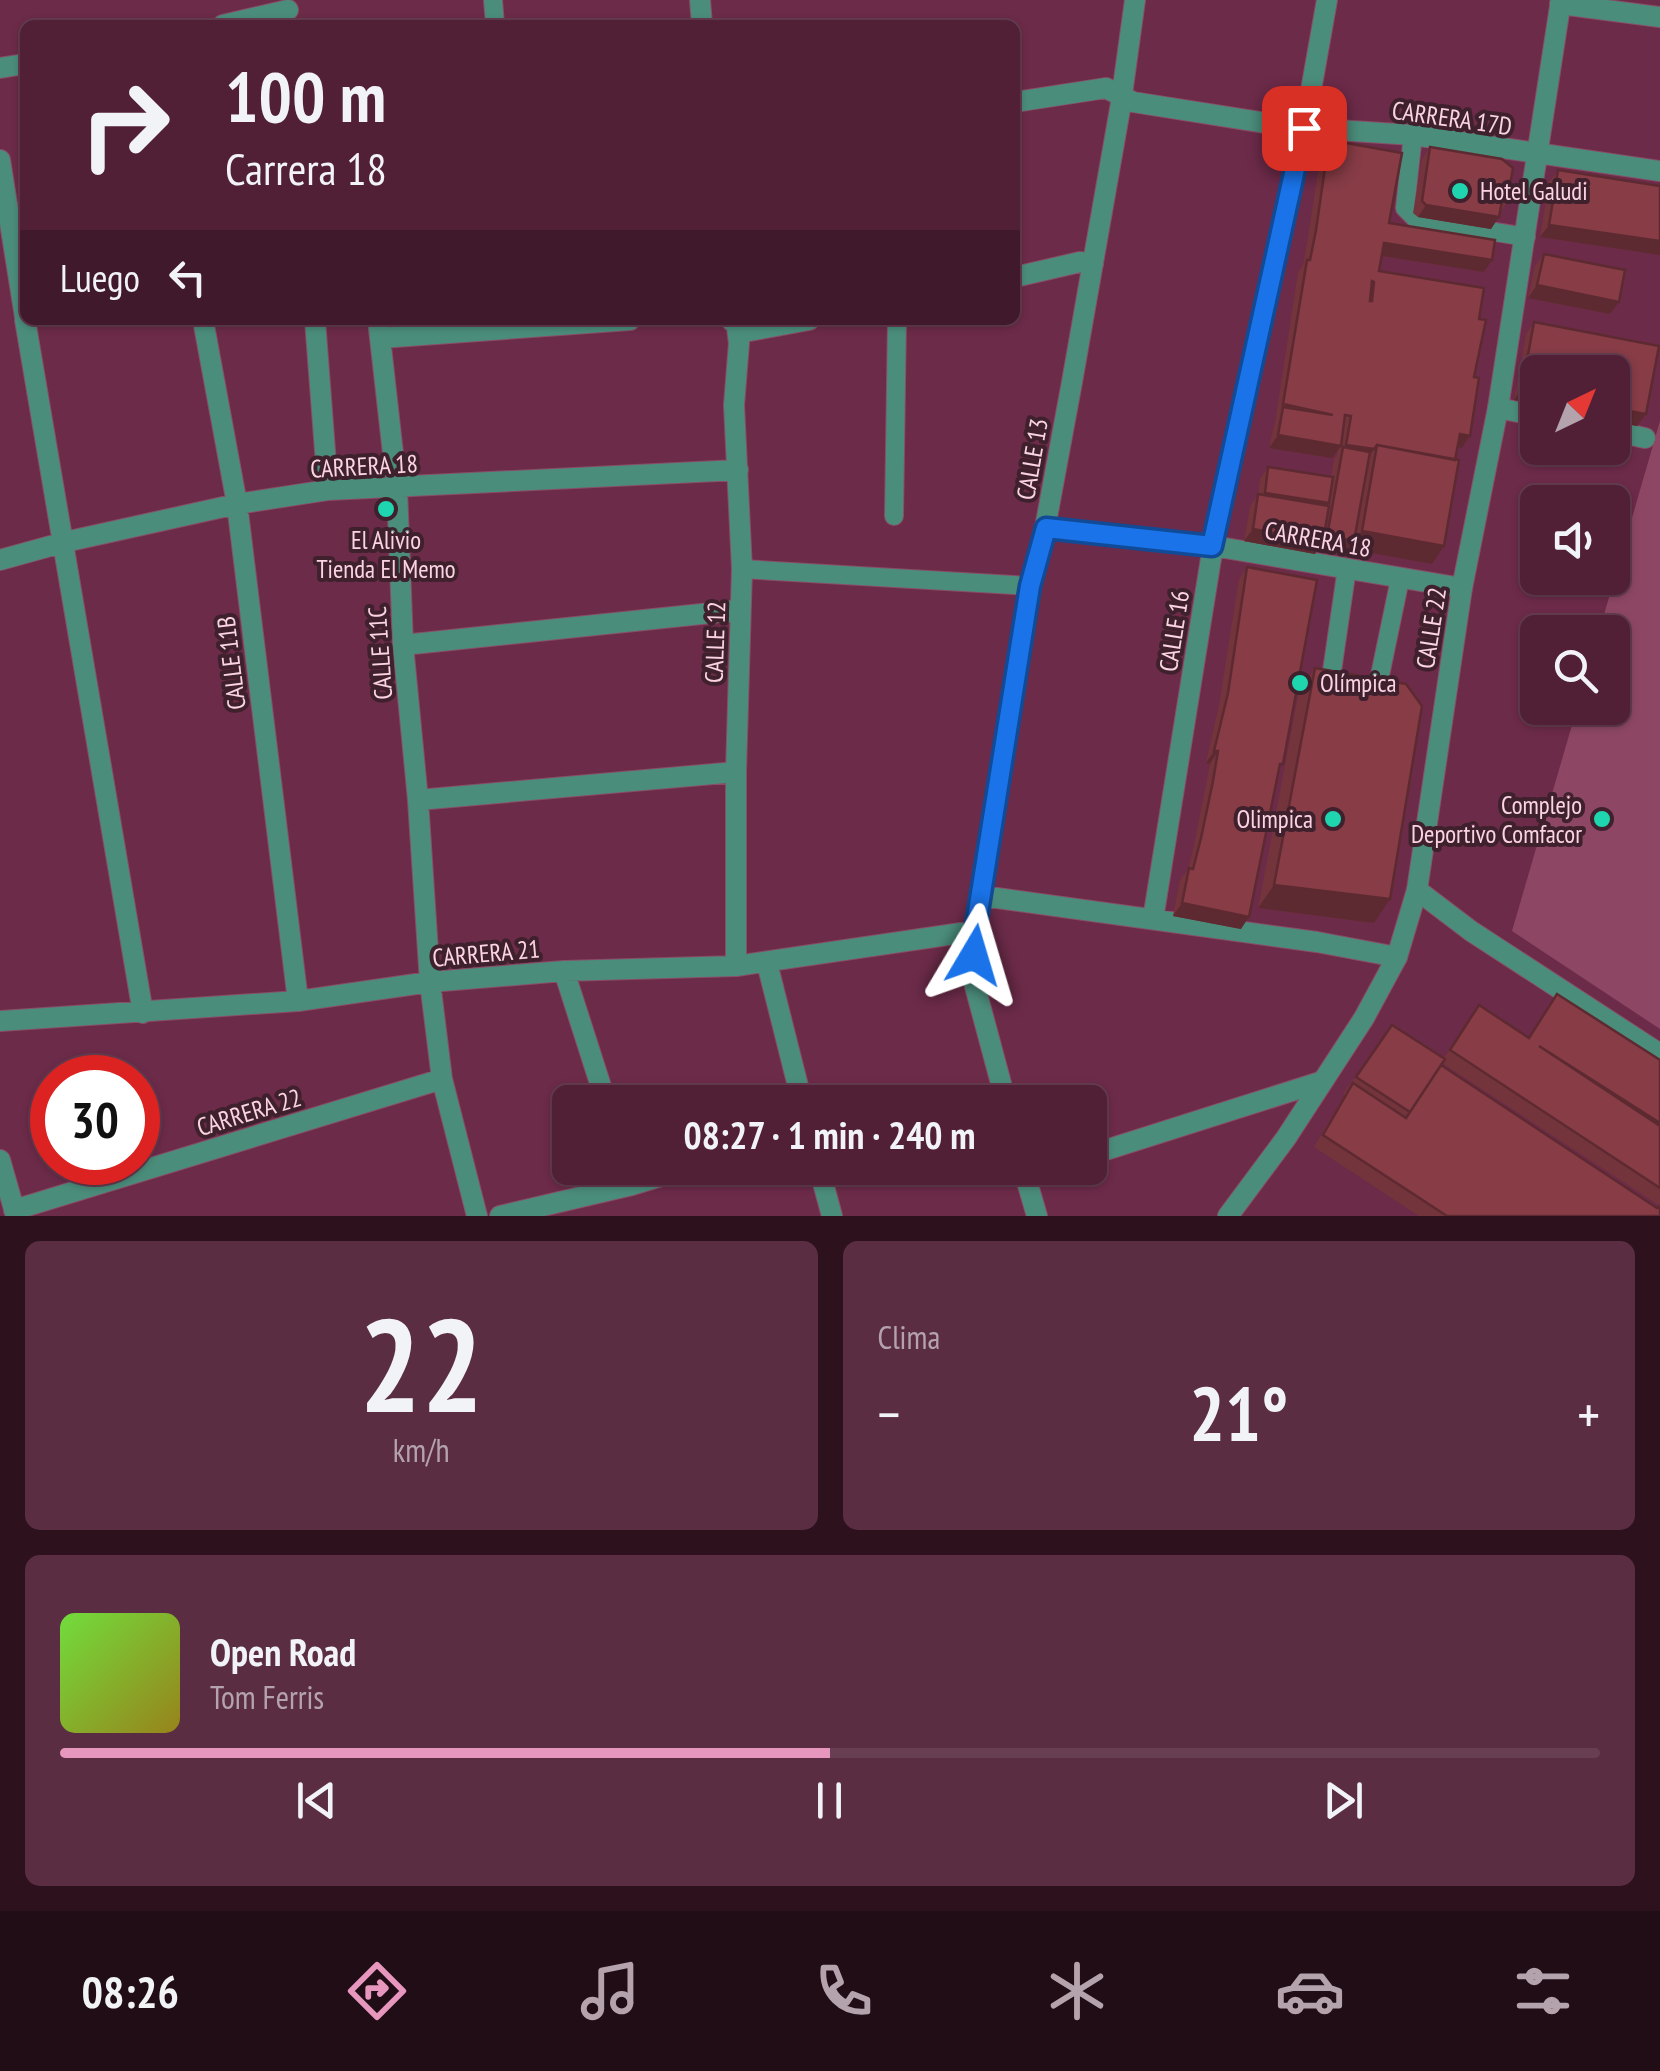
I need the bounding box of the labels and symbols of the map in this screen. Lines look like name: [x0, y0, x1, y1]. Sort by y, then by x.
pin: [1262, 86, 1347, 171]
street label: CARRERA 17D: [1390, 94, 1514, 142]
place label: Hotel Galudi: [1480, 175, 1588, 207]
marker: Hotel Galudi: [1449, 180, 1471, 202]
north arrow: [1520, 355, 1630, 465]
street label: CALLE 13: [1009, 416, 1055, 502]
street label: CARRERA 18: [309, 447, 419, 485]
marker: El Alivio Tienda El Memo: [375, 498, 397, 520]
street label: CARRERA 18: [1262, 514, 1374, 564]
place label: El Alivio Tienda El Memo: [316, 524, 456, 585]
street label: CALLE 22: [1409, 585, 1453, 671]
street label: CALLE 16: [1152, 588, 1196, 674]
street label: CALLE 12: [698, 600, 732, 684]
street label: CALLE 11C: [361, 605, 399, 701]
street label: CALLE 11B: [209, 615, 253, 711]
place label: Olímpica: [1320, 667, 1396, 699]
marker: Olímpica: [1289, 672, 1311, 694]
place label: Complejo Deportivo Comfacor: [1411, 789, 1582, 850]
place label: Olimpica: [1237, 803, 1313, 835]
marker: Olimpica: [1322, 808, 1344, 830]
marker: Complejo Deportivo Comfacor: [1591, 808, 1613, 830]
position arrow: [922, 903, 1026, 1007]
street label: CARRERA 21: [431, 932, 541, 974]
speed limit sign: 30: [30, 1055, 160, 1185]
street label: CARRERA 22: [193, 1081, 305, 1143]

